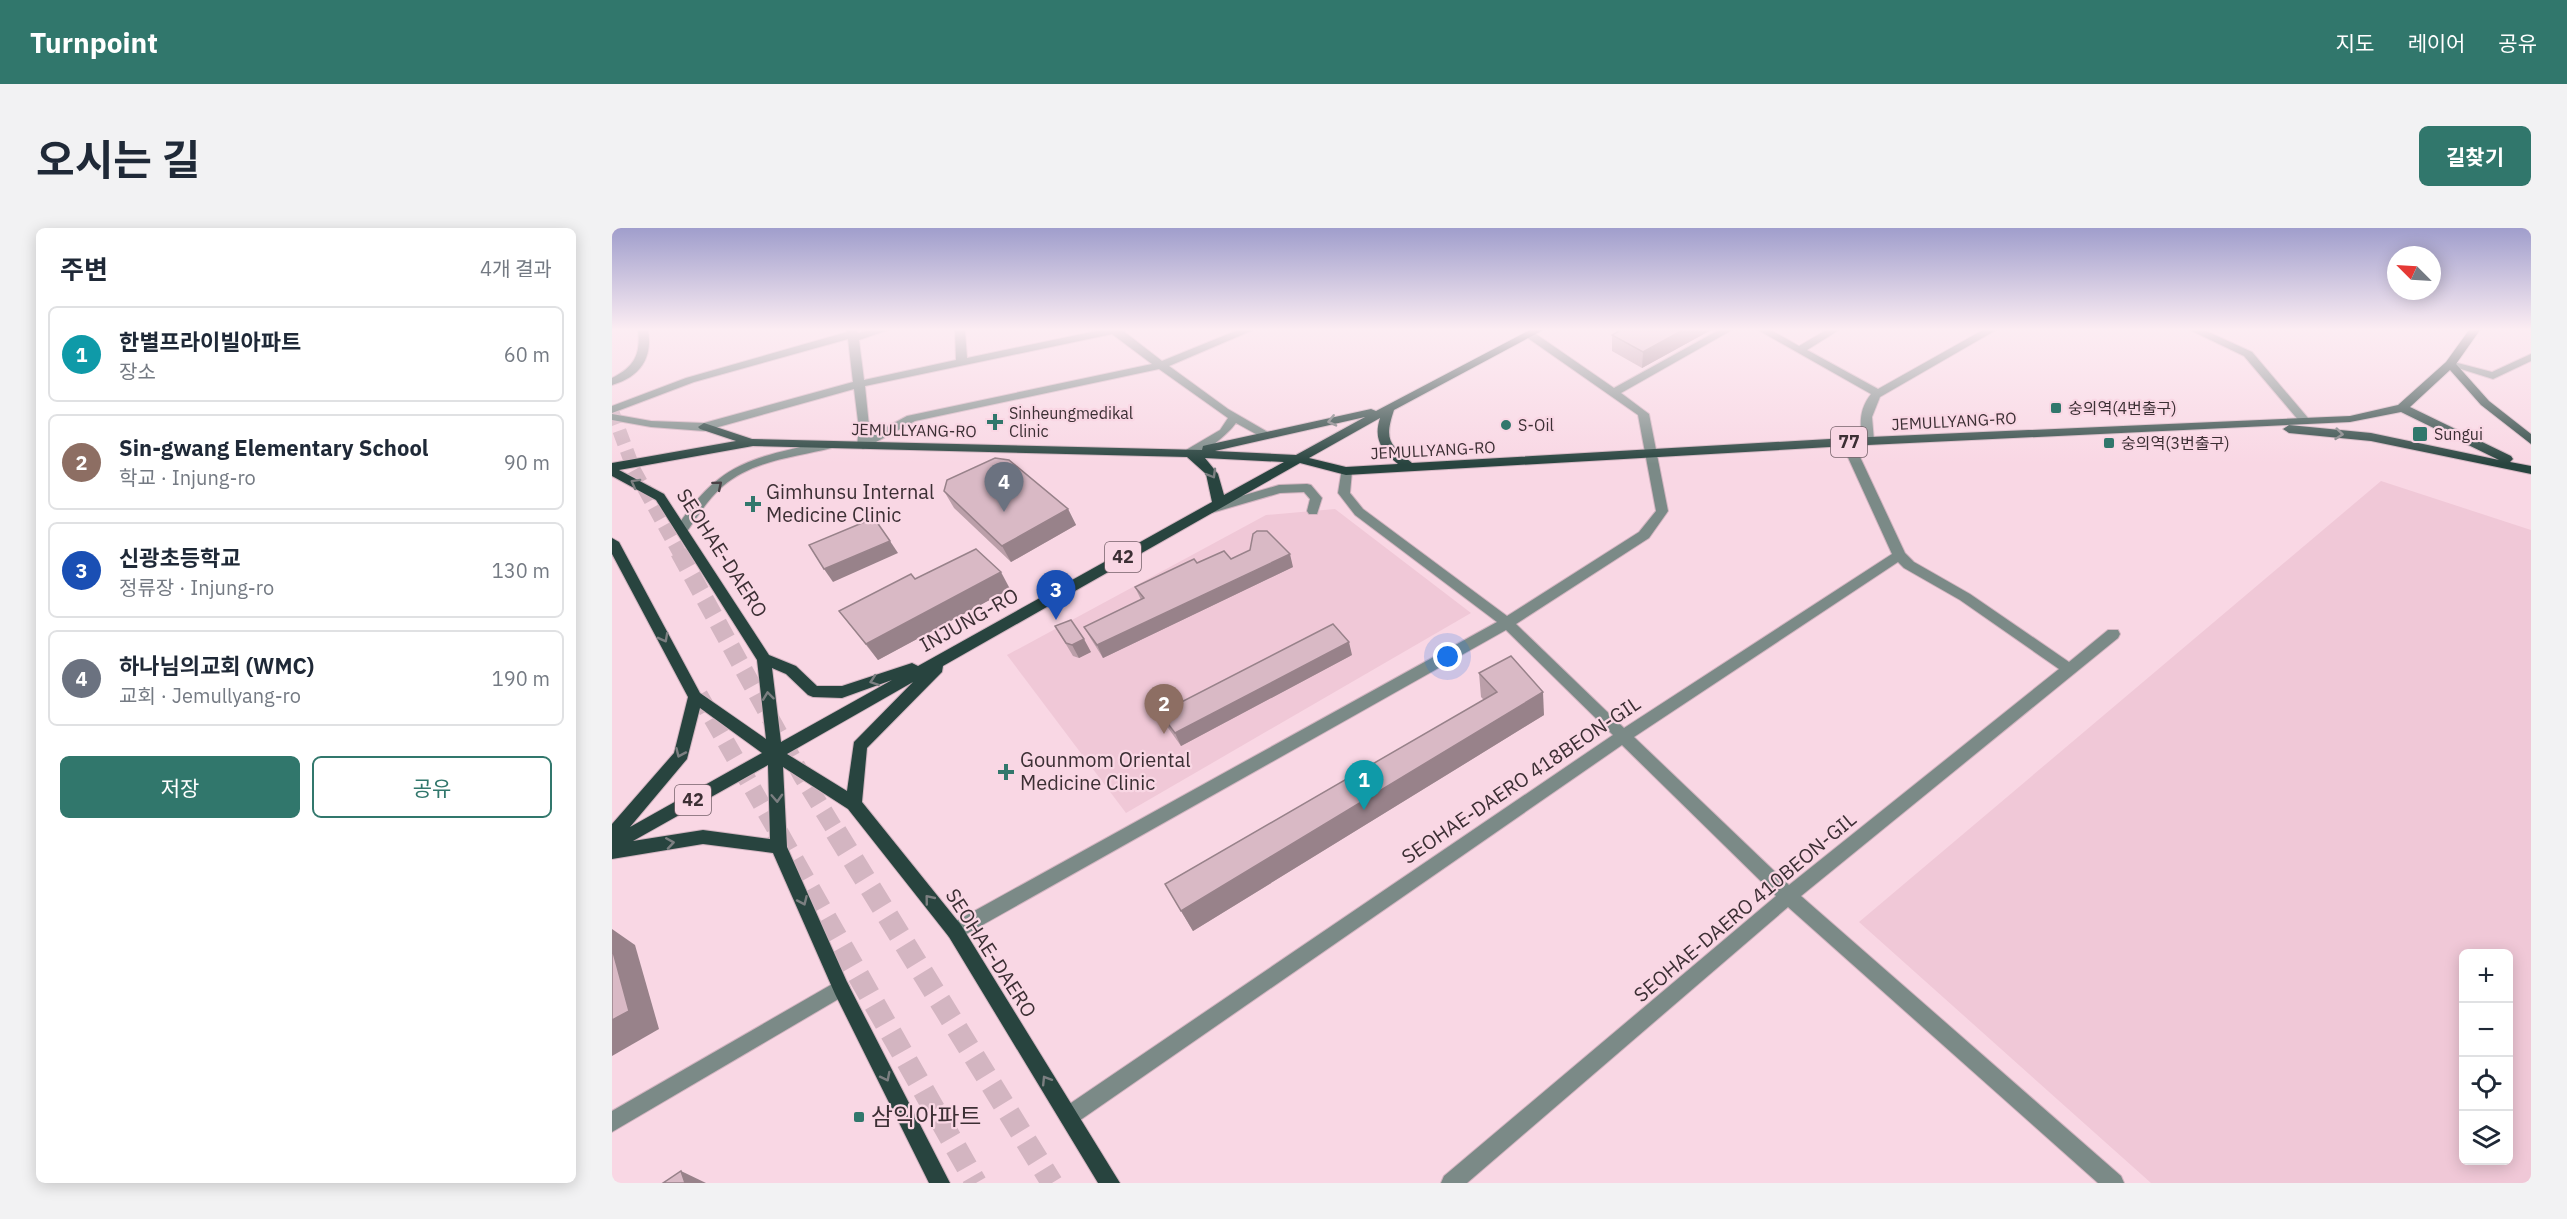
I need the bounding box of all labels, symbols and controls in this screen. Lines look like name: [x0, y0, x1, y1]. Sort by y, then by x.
text: Turnpoint: [30, 24, 158, 61]
text: 지도: [2336, 29, 2374, 57]
text: 레이어: [2407, 29, 2465, 57]
text: 공유: [2498, 29, 2537, 57]
button: 길찾기: [2419, 126, 2531, 186]
text: 오시는 길: [36, 132, 200, 187]
north arrow: [2387, 246, 2441, 300]
text: 주변: [60, 252, 108, 286]
text: 4개 결과: [480, 255, 552, 282]
text: 한별프라이빌아파트: [119, 327, 301, 356]
text: 1: [76, 341, 88, 368]
text: 60 m: [504, 341, 550, 368]
text: 장소: [119, 358, 156, 385]
place label: 숭의역(4번출구): [2068, 398, 2177, 418]
marker: 숭의역(4번출구): [2049, 401, 2063, 415]
place label: Sinheungmedikal Clinic: [1009, 403, 1133, 441]
street label: JEMULLYANG-RO: [1891, 408, 2017, 434]
marker: Sinheungmedikal Clinic: [986, 413, 1004, 431]
one-way arrow: [1327, 413, 1337, 426]
place label: S-Oil: [1518, 415, 1554, 435]
marker: S-Oil: [1499, 418, 1513, 432]
street label: JEMULLYANG-RO: [851, 419, 977, 441]
place label: Sungui: [2434, 424, 2483, 444]
marker: Sungui: [2411, 425, 2429, 443]
road number: 77: [1831, 427, 1867, 457]
one-way arrow: [2334, 427, 2343, 440]
text: Sin-gwang Elementary School: [119, 433, 428, 462]
place label: 숭의역(3번출구): [2121, 433, 2230, 453]
marker: 숭의역(3번출구): [2102, 436, 2116, 450]
street label: JEMULLYANG-RO: [1370, 437, 1496, 463]
text: 2: [76, 449, 88, 476]
text: 90 m: [504, 449, 550, 476]
pin: 4: [984, 462, 1024, 512]
text: 학교 · Injung-ro: [119, 464, 256, 491]
one-way arrow: [1205, 468, 1216, 478]
place label: Gimhunsu Internal Medicine Clinic: [766, 478, 934, 528]
one-way arrow: [631, 479, 641, 490]
one-way arrow: [711, 481, 722, 492]
street label: SEOHAE-DAERO: [671, 483, 774, 622]
marker: Gimhunsu Internal Medicine Clinic: [744, 495, 762, 513]
road number: 42: [1105, 542, 1141, 572]
text: 신광초등학교: [119, 543, 240, 572]
text: 3: [76, 557, 88, 584]
text: 130 m: [492, 557, 550, 584]
pin: 3: [1036, 570, 1076, 620]
text: 정류장 · Injung-ro: [119, 574, 274, 601]
street label: INJUNG-RO: [915, 581, 1023, 658]
one-way arrow: [656, 632, 668, 643]
your location: [1433, 642, 1462, 671]
text: 하나님의교회 (WMC): [119, 651, 314, 680]
text: 4: [76, 665, 88, 692]
text: 190 m: [492, 665, 550, 692]
one-way arrow: [869, 674, 880, 686]
text: 교회 · Jemullyang-ro: [119, 682, 301, 709]
pin: 2: [1144, 684, 1184, 734]
street label: SEOHAE-DAERO 418BEON-GIL: [1396, 689, 1645, 870]
one-way arrow: [762, 691, 775, 700]
place label: Gounmom Oriental Medicine Clinic: [1020, 746, 1191, 796]
one-way arrow: [675, 747, 687, 758]
button: 저장: [60, 756, 300, 818]
button: 공유: [312, 756, 552, 818]
pin: 1: [1344, 760, 1383, 810]
marker: Gounmom Oriental Medicine Clinic: [997, 763, 1015, 781]
road number: 42: [675, 785, 711, 815]
one-way arrow: [770, 794, 783, 803]
street label: SEOHAE-DAERO 410BEON-GIL: [1628, 806, 1862, 1008]
one-way arrow: [665, 837, 674, 849]
street label: SEOHAE-DAERO: [940, 883, 1043, 1022]
one-way arrow: [925, 894, 936, 905]
one-way arrow: [795, 895, 807, 906]
map controls: [2459, 949, 2513, 1165]
button: +: [2459, 949, 2513, 1003]
button: −: [2459, 1003, 2513, 1057]
button: locate: [2459, 1057, 2513, 1111]
one-way arrow: [879, 1071, 891, 1082]
one-way arrow: [1042, 1076, 1054, 1086]
place label: 삼익아파트: [871, 1100, 981, 1132]
marker: 삼익아파트: [852, 1110, 866, 1124]
button: layers: [2459, 1111, 2513, 1165]

